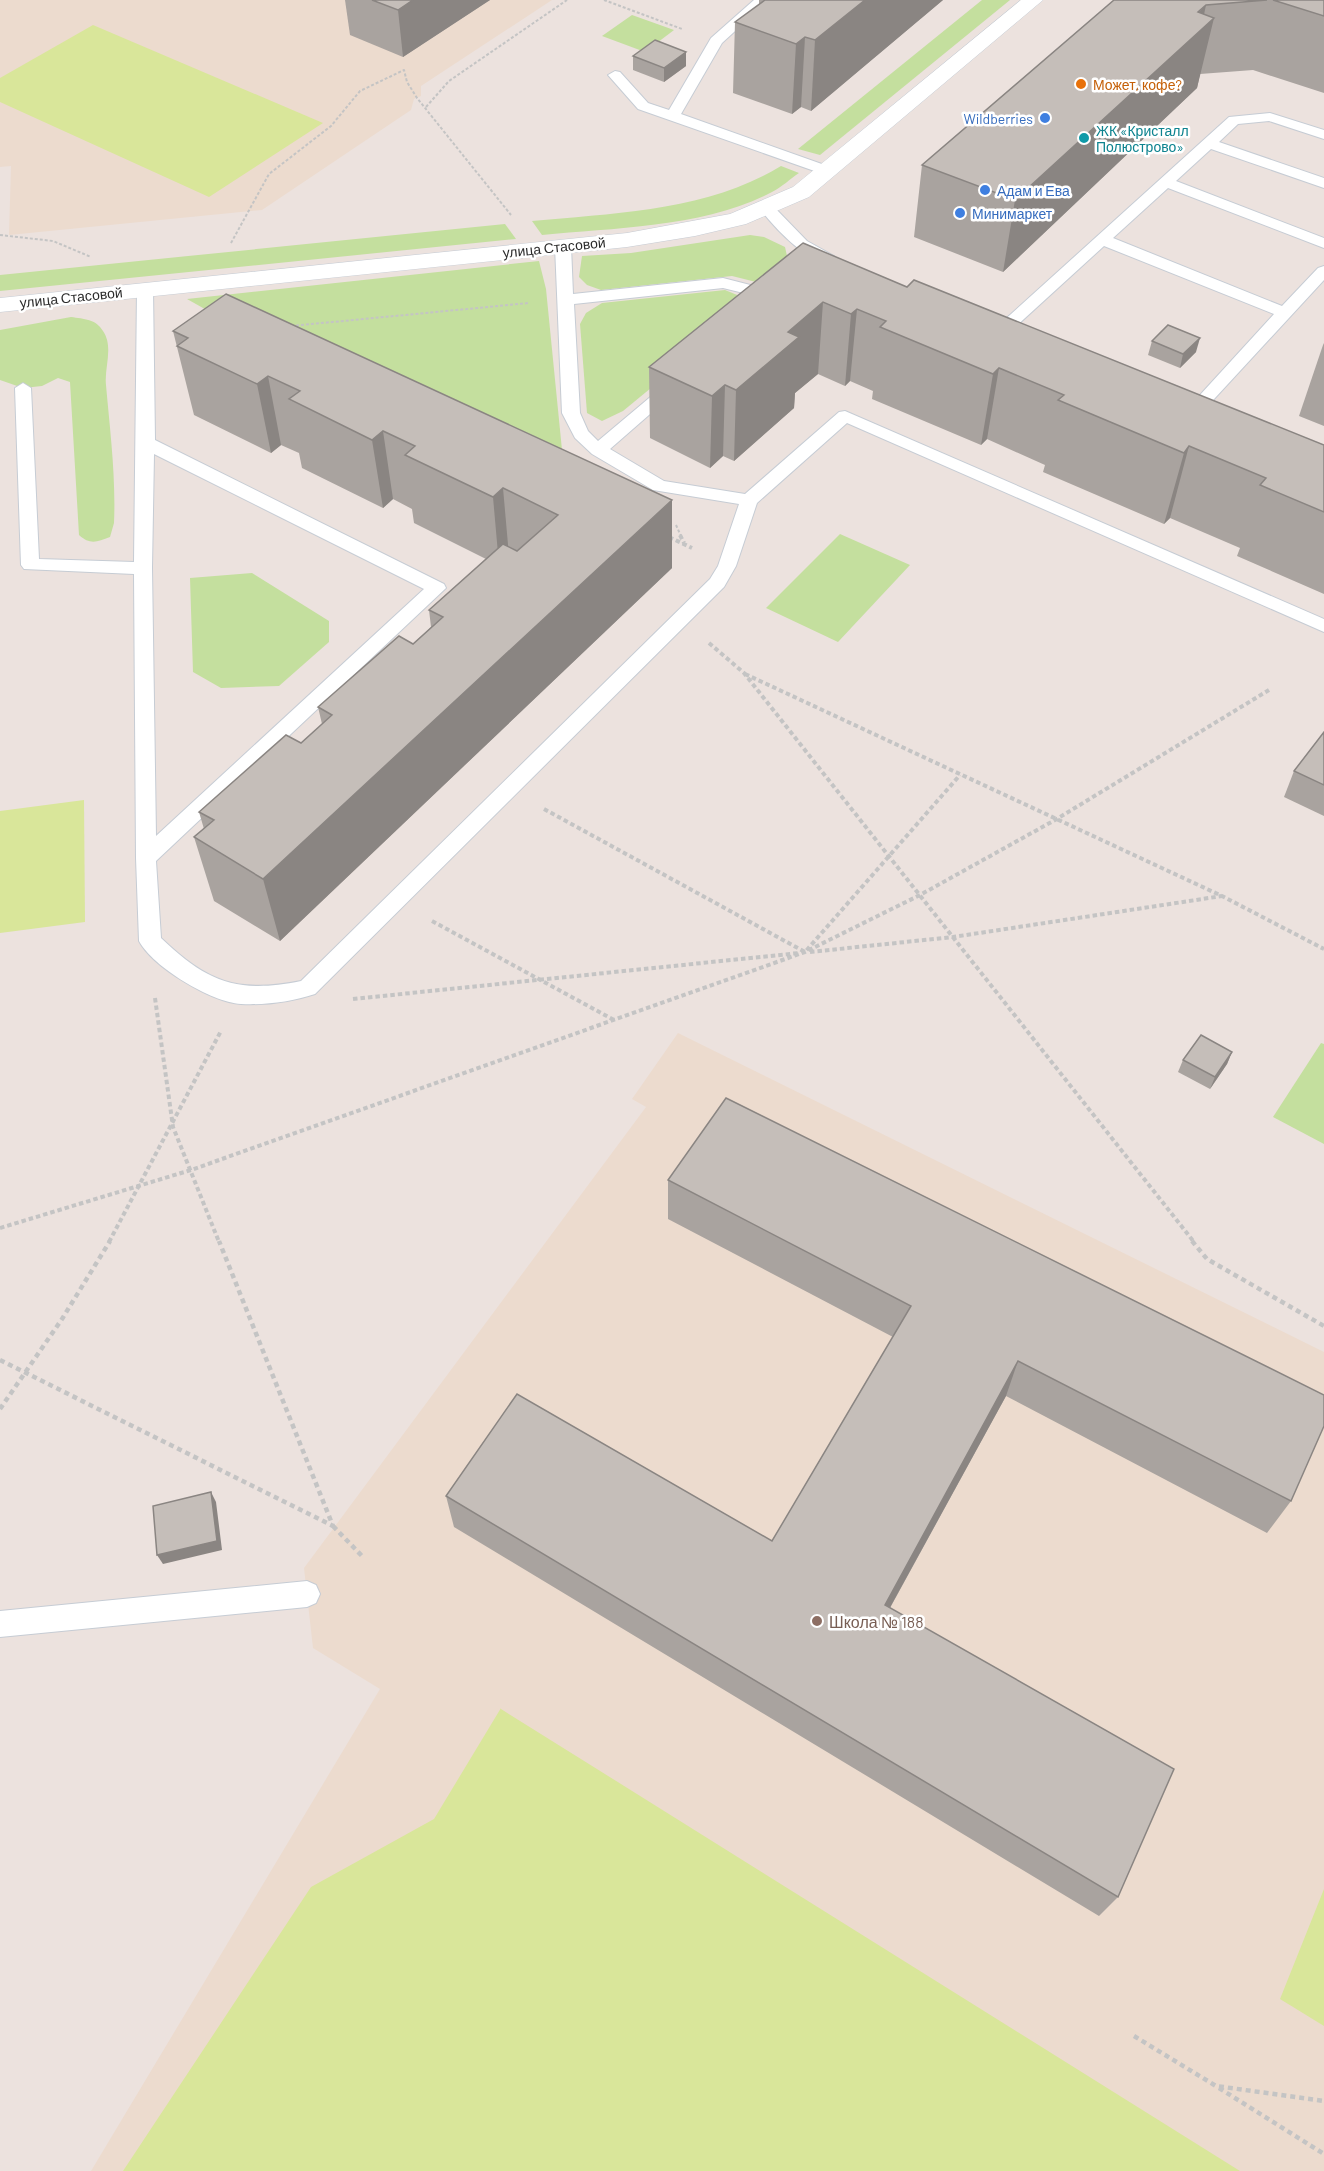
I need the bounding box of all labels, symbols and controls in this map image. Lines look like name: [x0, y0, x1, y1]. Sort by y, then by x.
place label: Может, кофе?: [1093, 76, 1182, 93]
marker: Может, кофе?: [1074, 77, 1088, 91]
place label: Wildberries: [963, 110, 1033, 127]
marker: Wildberries: [1038, 111, 1052, 125]
place label: ЖК «Кристалл Полюстрово»: [1096, 122, 1189, 155]
marker: ЖК «Кристалл Полюстрово»: [1077, 131, 1091, 145]
place label: Адам и Ева: [997, 182, 1070, 199]
marker: Адам и Ева: [978, 183, 992, 197]
place label: Минимаркет: [972, 205, 1053, 222]
marker: Минимаркет: [953, 206, 967, 220]
street label: улица Стасовой: [502, 233, 606, 261]
street label: улица Стасовой: [19, 283, 123, 311]
place label: Школа № 188: [829, 1612, 923, 1631]
marker: Школа № 188: [810, 1614, 824, 1628]

